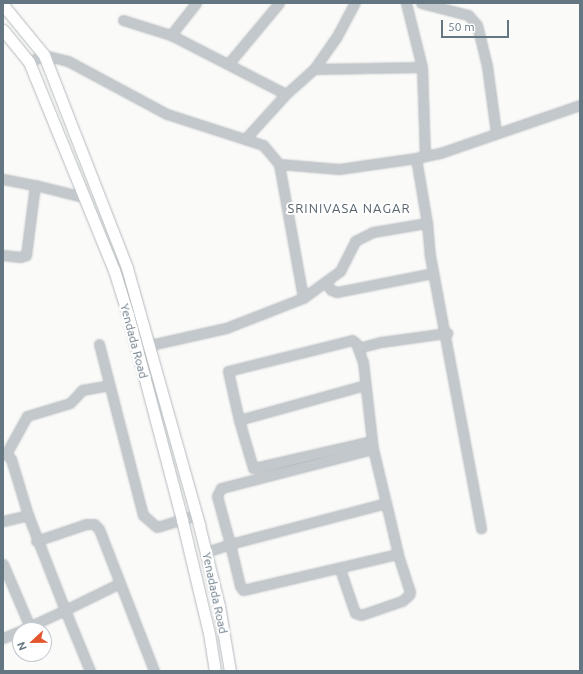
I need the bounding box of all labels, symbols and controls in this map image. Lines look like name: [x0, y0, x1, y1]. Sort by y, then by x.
scale bar: [443, 12, 511, 38]
text: 50 m: [448, 20, 475, 33]
district label: SRINIVASA NAGAR: [287, 200, 411, 216]
street label: Yendada Road: [117, 302, 151, 380]
street label: Yenadada Road: [199, 551, 231, 635]
north arrow: [12, 622, 52, 662]
text: N: [15, 640, 29, 652]

